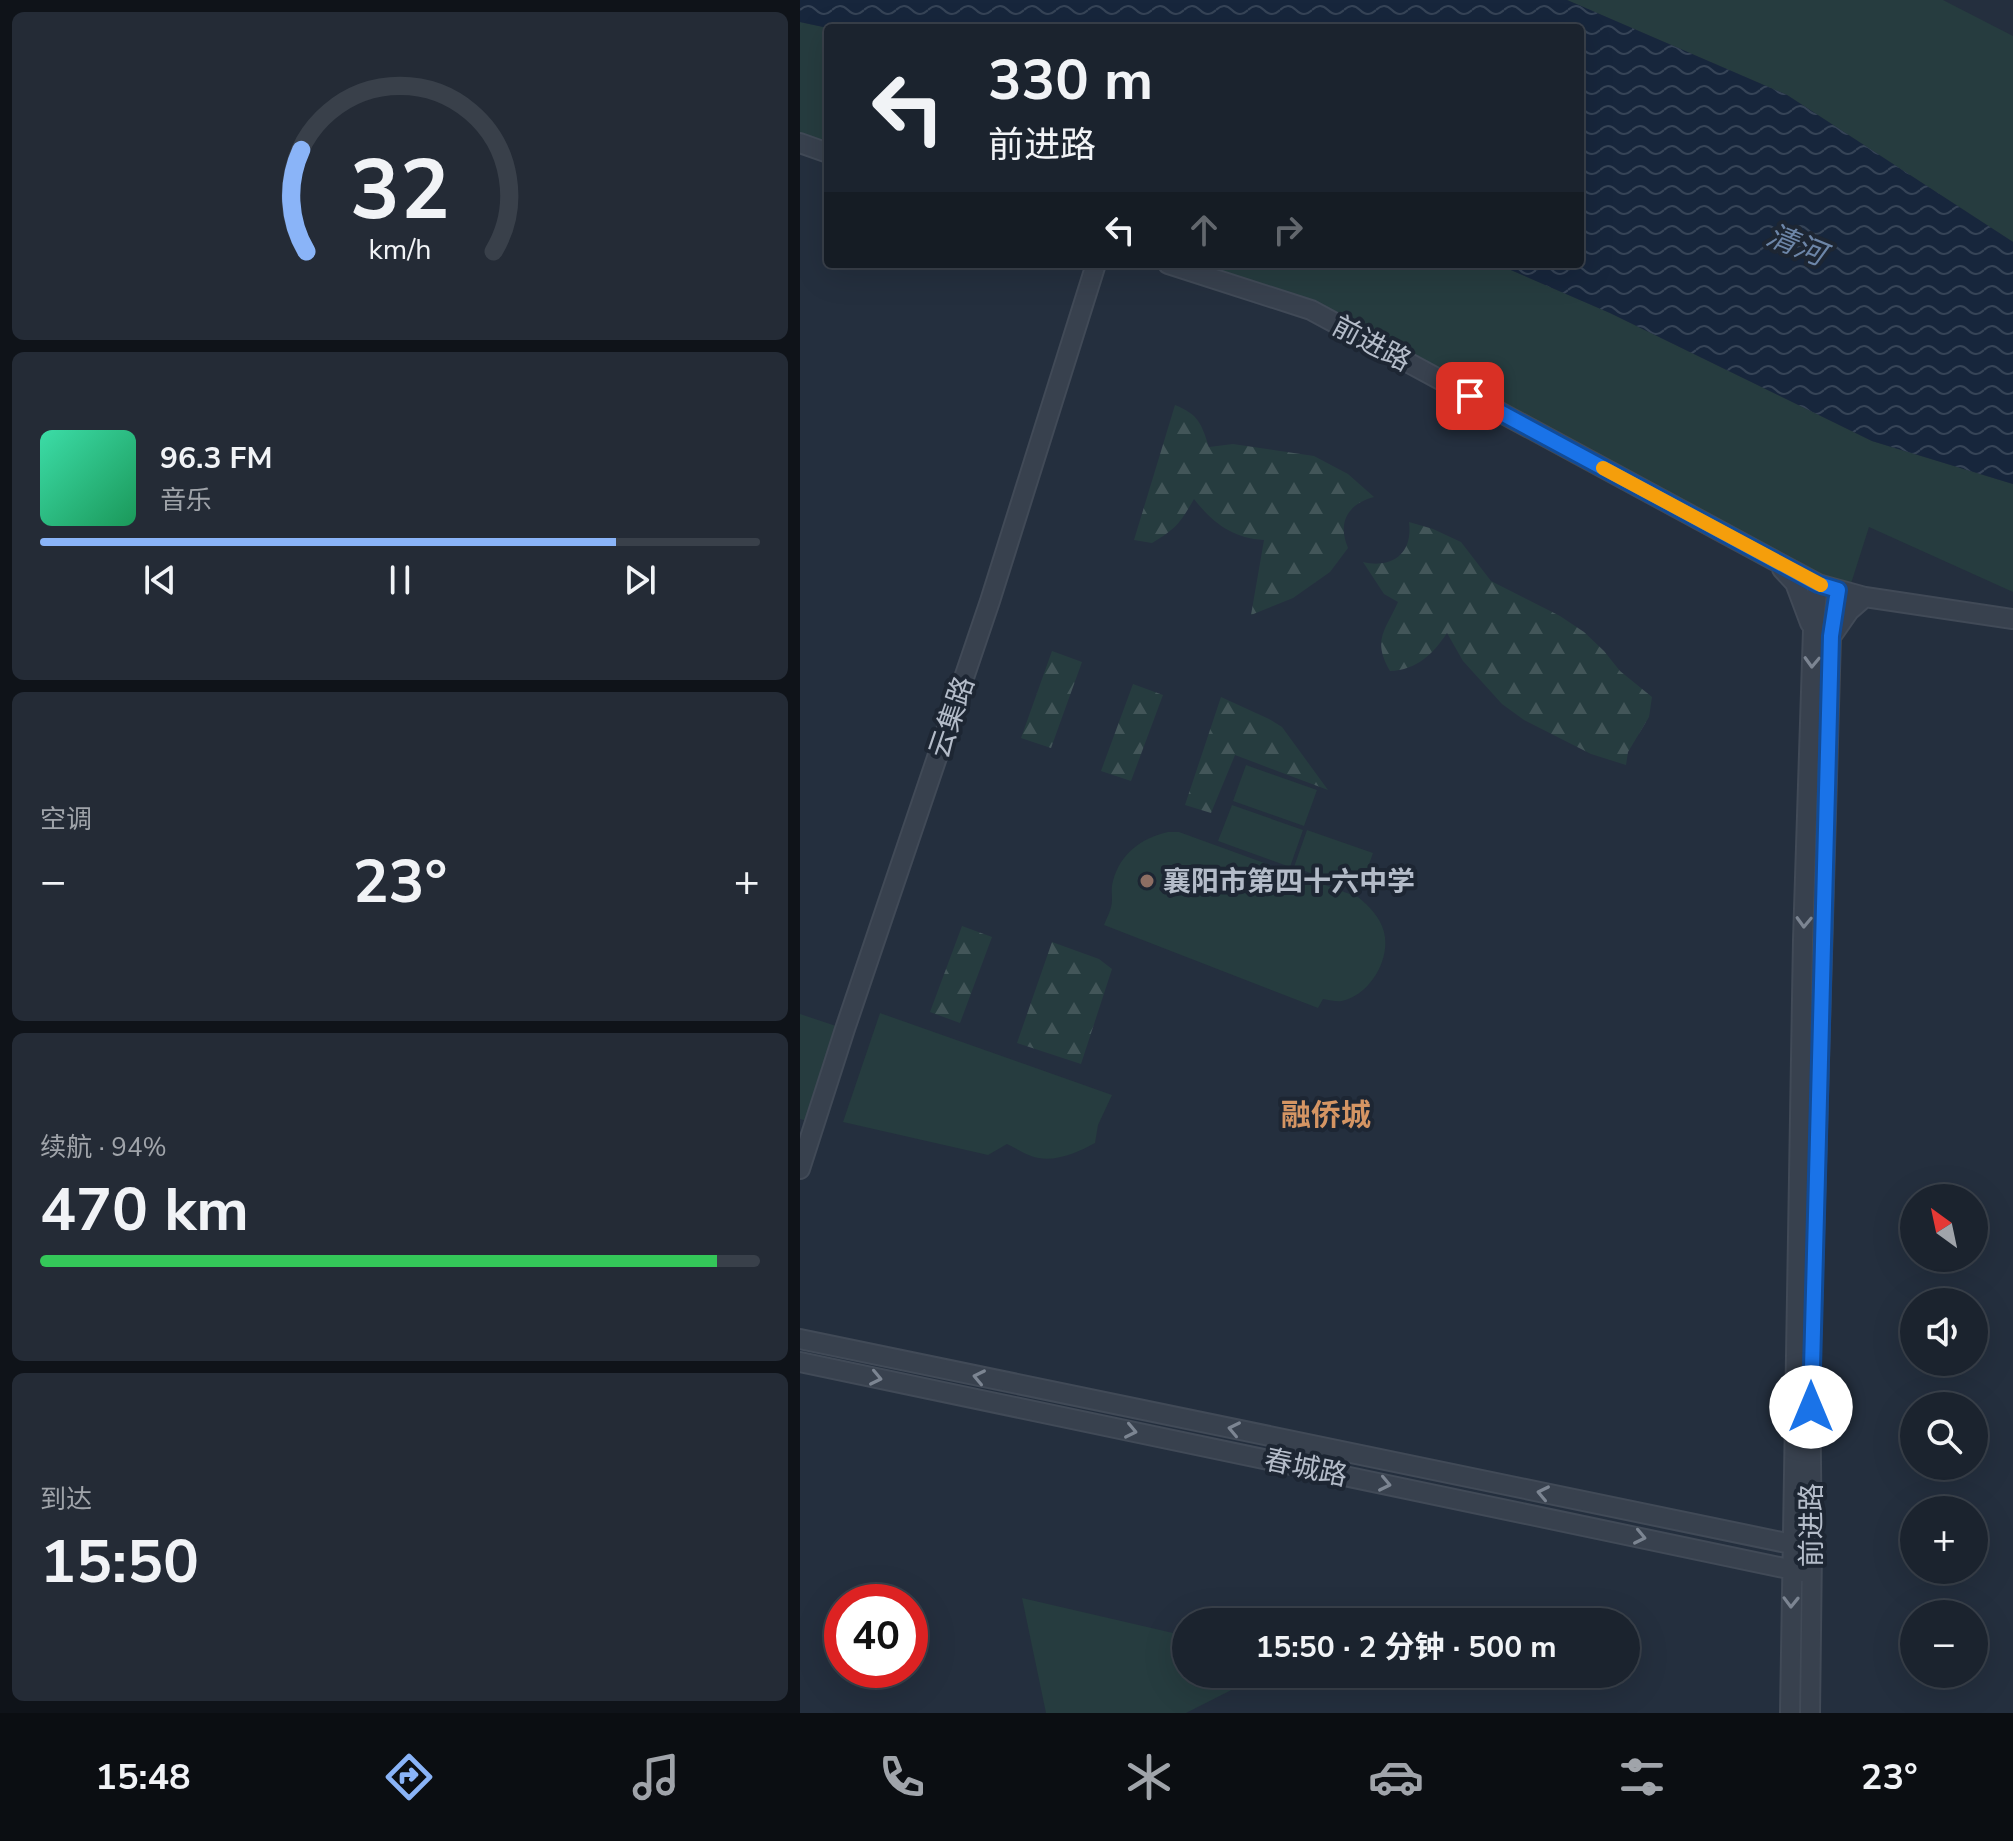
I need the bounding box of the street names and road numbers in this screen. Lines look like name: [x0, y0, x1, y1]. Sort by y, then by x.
street label: 前进路: [1326, 307, 1418, 380]
street label: 云集路: [920, 671, 984, 763]
street label: 春城路: [1261, 1441, 1351, 1495]
street label: 前进路: [1793, 1483, 1831, 1567]

